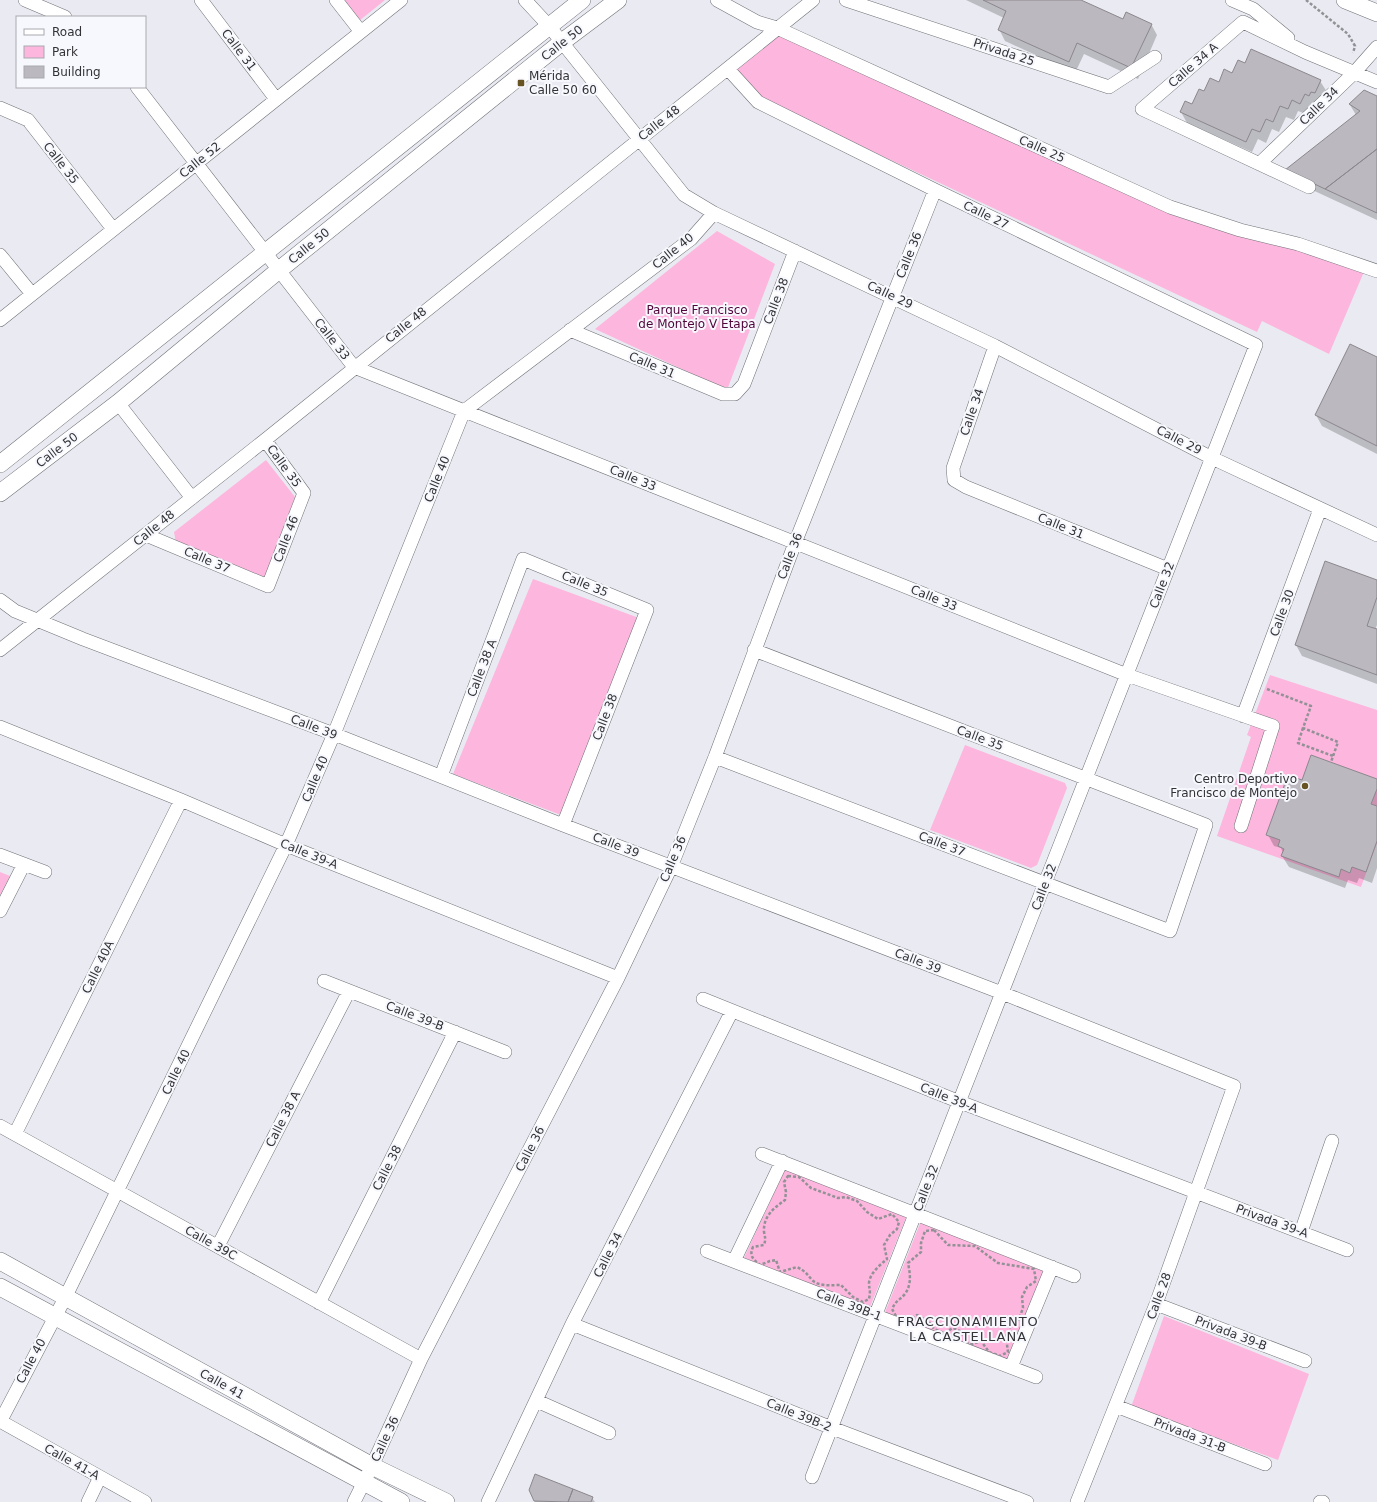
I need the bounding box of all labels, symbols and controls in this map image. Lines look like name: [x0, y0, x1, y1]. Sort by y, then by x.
legend: [16, 16, 146, 88]
street label: Calle 50: [538, 22, 586, 64]
text: Road: [52, 25, 82, 39]
street label: Calle 31: [219, 26, 259, 74]
street label: Privada 25: [971, 35, 1037, 69]
street label: Calle 34 A: [1165, 39, 1221, 90]
text: Park: [52, 45, 78, 59]
text: Building: [52, 65, 101, 79]
place label: Mérida Calle 50 60: [529, 69, 597, 97]
marker: Mérida Calle 50 60: [516, 78, 526, 88]
street label: Calle 34: [1297, 84, 1341, 128]
street label: Calle 48: [635, 102, 683, 144]
street label: Calle 25: [1017, 133, 1067, 165]
street label: Calle 35: [40, 139, 82, 187]
street label: Calle 52: [177, 139, 223, 181]
street label: Calle 27: [961, 198, 1011, 232]
street label: Calle 50: [286, 225, 332, 267]
street label: Calle 40: [650, 230, 696, 272]
street label: Calle 36: [893, 230, 925, 280]
street label: Calle 38: [761, 276, 791, 326]
street label: Calle 29: [865, 278, 915, 312]
park label: Parque Francisco de Montejo V Etapa: [638, 303, 756, 331]
street label: Calle 48: [383, 304, 429, 346]
street label: Calle 33: [311, 315, 353, 363]
street label: Calle 31: [627, 349, 677, 381]
street label: Calle 34: [957, 387, 987, 437]
street label: Calle 29: [1154, 423, 1204, 457]
street label: Calle 50: [33, 430, 81, 470]
street label: Calle 35: [264, 442, 304, 490]
street label: Calle 40: [421, 454, 453, 504]
street label: Calle 33: [608, 462, 658, 494]
street label: Calle 48: [131, 507, 177, 549]
street label: Calle 31: [1036, 510, 1086, 542]
street label: Calle 46: [271, 514, 301, 564]
street label: Calle 36: [775, 531, 805, 581]
street label: Calle 37: [182, 544, 232, 576]
street label: Calle 32: [1147, 560, 1177, 610]
street label: Calle 35: [560, 568, 610, 600]
street label: Calle 33: [909, 582, 959, 614]
street label: Calle 30: [1267, 588, 1297, 638]
street label: Calle 38 A: [465, 636, 500, 699]
street label: Calle 38: [590, 692, 620, 742]
street label: Calle 39: [289, 712, 339, 742]
street label: Calle 35: [955, 723, 1005, 753]
street label: Calle 40: [299, 754, 331, 804]
place label: Centro Deportivo Francisco de Montejo: [1170, 772, 1297, 800]
marker: Centro Deportivo Francisco de Montejo: [1300, 781, 1310, 791]
street label: Calle 37: [917, 829, 967, 859]
street label: Calle 39: [591, 830, 641, 860]
street label: Calle 36: [657, 834, 689, 884]
street label: Calle 39-A: [278, 836, 341, 872]
street label: Calle 32: [1029, 862, 1059, 912]
street label: Calle 40A: [79, 938, 117, 996]
street label: Calle 39: [893, 946, 943, 976]
street label: Calle 39-B: [384, 999, 446, 1033]
street label: Calle 40: [159, 1047, 193, 1097]
street label: Calle 39-A: [918, 1080, 981, 1116]
street label: Calle 38 A: [263, 1088, 303, 1149]
street label: Calle 36: [513, 1124, 547, 1174]
street label: Calle 38: [370, 1143, 404, 1193]
street label: Calle 32: [911, 1163, 941, 1213]
street label: Privada 39-A: [1234, 1201, 1311, 1241]
street label: Calle 39C: [183, 1223, 239, 1263]
street label: Calle 34: [591, 1230, 625, 1280]
street label: Calle 28: [1144, 1271, 1174, 1321]
street label: Calle 39B-1: [814, 1286, 884, 1324]
street label: Privada 39-B: [1193, 1313, 1269, 1353]
district label: FRACCIONAMIENTO LA CASTELLANA: [897, 1314, 1039, 1344]
street label: Calle 40: [13, 1336, 49, 1386]
street label: Calle 41: [197, 1366, 247, 1402]
street label: Calle 39B-2: [764, 1396, 834, 1434]
street label: Calle 36: [368, 1414, 402, 1464]
street label: Privada 31-B: [1152, 1415, 1228, 1455]
street label: Calle 41-A: [42, 1441, 103, 1483]

